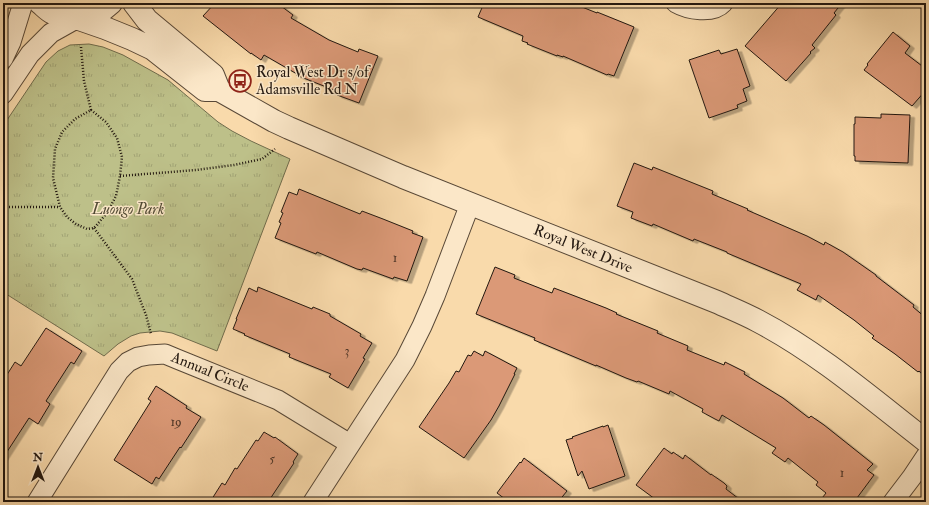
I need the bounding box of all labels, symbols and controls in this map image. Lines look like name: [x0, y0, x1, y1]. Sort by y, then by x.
place label: Royal West Dr s/of Adamsville Rd N: [255, 63, 371, 99]
bus stop icon: Royal West Dr s/of Adamsville Rd N: [227, 68, 253, 94]
park label: Luongo Park: [91, 200, 164, 219]
street label: Royal West Drive: [531, 220, 635, 278]
house number: 1: [393, 250, 398, 266]
house number: 3: [345, 343, 350, 359]
street label: Annual Circle: [167, 347, 252, 396]
house number: 19: [170, 414, 182, 430]
north arrow: [18, 447, 58, 487]
text: N: [32, 451, 44, 464]
house number: 5: [269, 451, 275, 467]
house number: 1: [840, 465, 845, 481]

